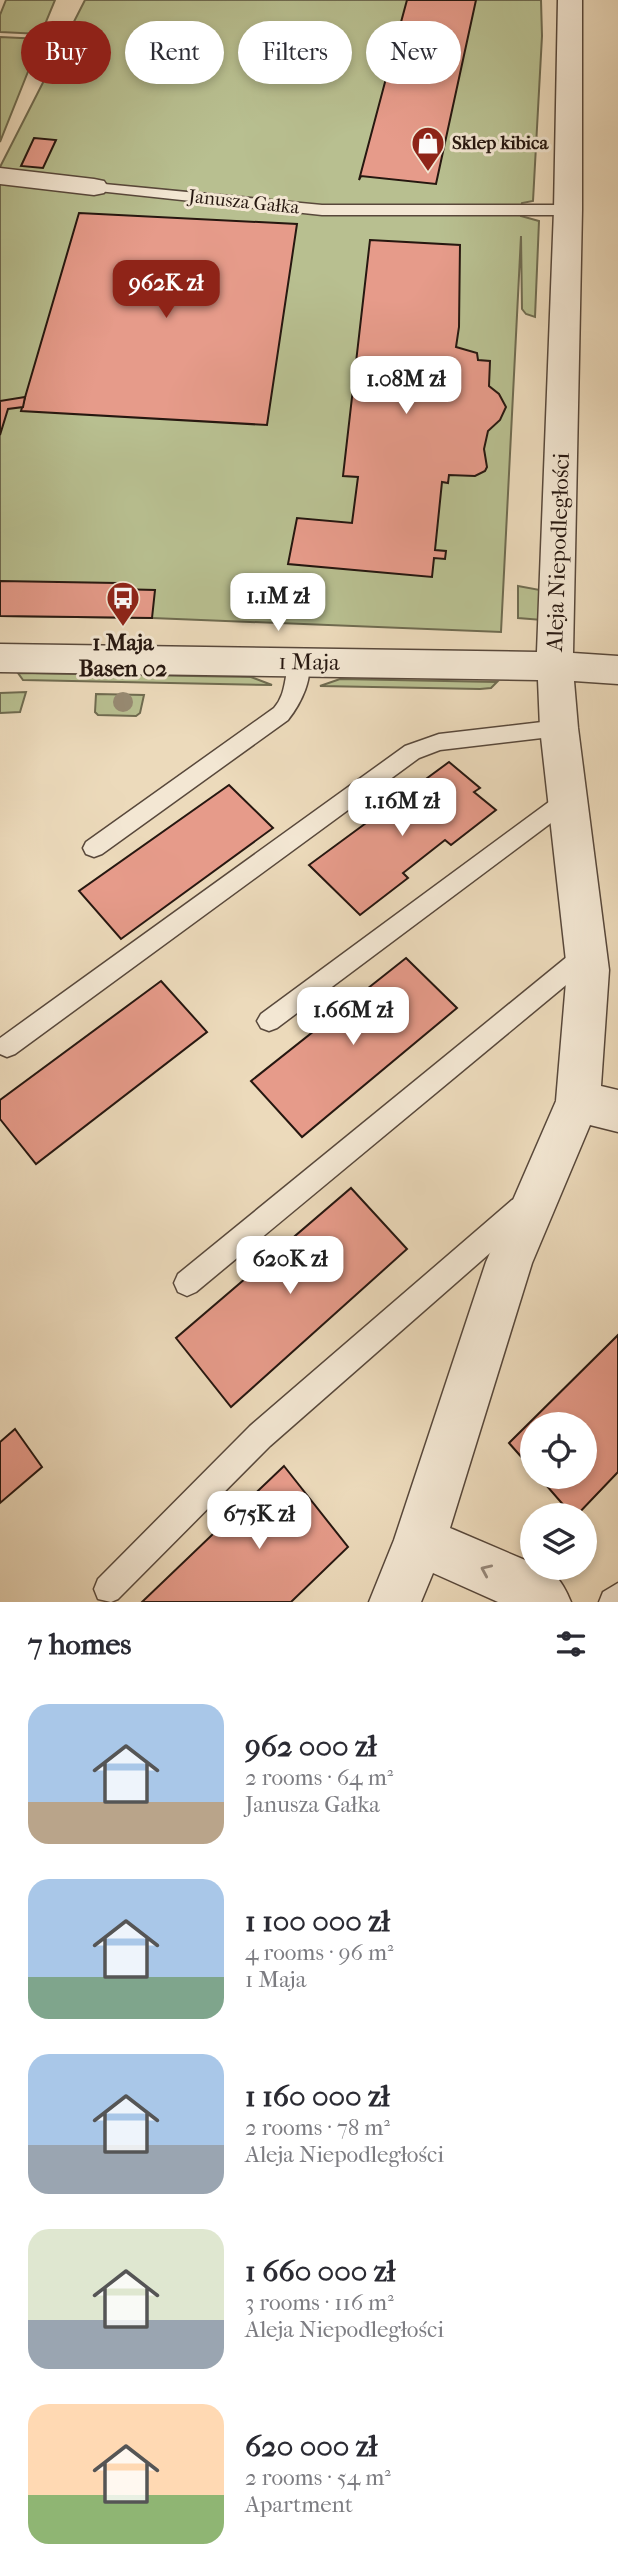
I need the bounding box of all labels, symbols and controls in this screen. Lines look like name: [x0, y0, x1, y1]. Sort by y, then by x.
chip: Buy: [21, 21, 111, 84]
chip: Rent: [125, 21, 224, 84]
chip: Filters: [238, 21, 352, 84]
chip: New: [366, 21, 461, 84]
shop icon: Sklep kibica: [409, 124, 447, 173]
place label: Sklep kibica: [452, 132, 549, 154]
street label: Janusza Gałka: [185, 185, 301, 219]
pin: 962K zł: [101, 260, 231, 320]
text: 962K zł: [129, 269, 203, 296]
pin: 1.08M zł: [334, 356, 478, 416]
text: 1.08M zł: [366, 365, 446, 392]
street label: Aleja Niepodległości: [541, 452, 575, 653]
pin: 1.1M zł: [213, 574, 343, 633]
bus stop icon: 1 Maja Basen 02: [104, 579, 142, 628]
text: 1.1M zł: [246, 582, 310, 609]
place label: 1 Maja Basen 02: [79, 629, 167, 682]
street label: 1 Maja: [278, 648, 340, 676]
pin: 1.16M zł: [330, 778, 474, 838]
text: 1.16M zł: [364, 787, 440, 814]
pin: 1.66M zł: [281, 988, 425, 1047]
text: 1.66M zł: [313, 996, 393, 1023]
pin: 620K zł: [225, 1236, 355, 1296]
text: 620K zł: [252, 1245, 328, 1272]
map controls: [520, 1412, 597, 1580]
button: locate: [520, 1412, 597, 1489]
pin: 675K zł: [194, 1492, 324, 1551]
text: 675K zł: [223, 1500, 295, 1527]
button: layers: [520, 1503, 597, 1580]
one-way arrow: [480, 1564, 493, 1578]
icon: filters: [552, 1625, 590, 1663]
text: 7 homes: [28, 1627, 131, 1662]
text: 962 000 zł: [245, 1729, 377, 1764]
icon: home: [84, 1732, 168, 1816]
text: 2 rooms · 64 m²: [245, 1764, 393, 1791]
text: Janusza Gałka: [245, 1791, 380, 1818]
text: 1 100 000 zł: [245, 1904, 390, 1939]
icon: home: [84, 1907, 168, 1991]
text: 4 rooms · 96 m²: [245, 1939, 394, 1966]
text: 1 Maja: [245, 1966, 306, 1993]
text: 1 160 000 zł: [245, 2079, 390, 2114]
icon: home: [84, 2082, 168, 2166]
text: 2 rooms · 78 m²: [245, 2114, 390, 2141]
text: Aleja Niepodległości: [245, 2141, 444, 2168]
text: 1 660 000 zł: [245, 2254, 395, 2289]
icon: home: [84, 2257, 168, 2341]
text: 3 rooms · 116 m²: [245, 2289, 394, 2316]
text: Aleja Niepodległości: [245, 2316, 444, 2343]
text: 620 000 zł: [245, 2429, 377, 2464]
icon: home: [84, 2432, 168, 2516]
text: 2 rooms · 54 m²: [245, 2464, 391, 2491]
text: Apartment: [245, 2491, 353, 2518]

